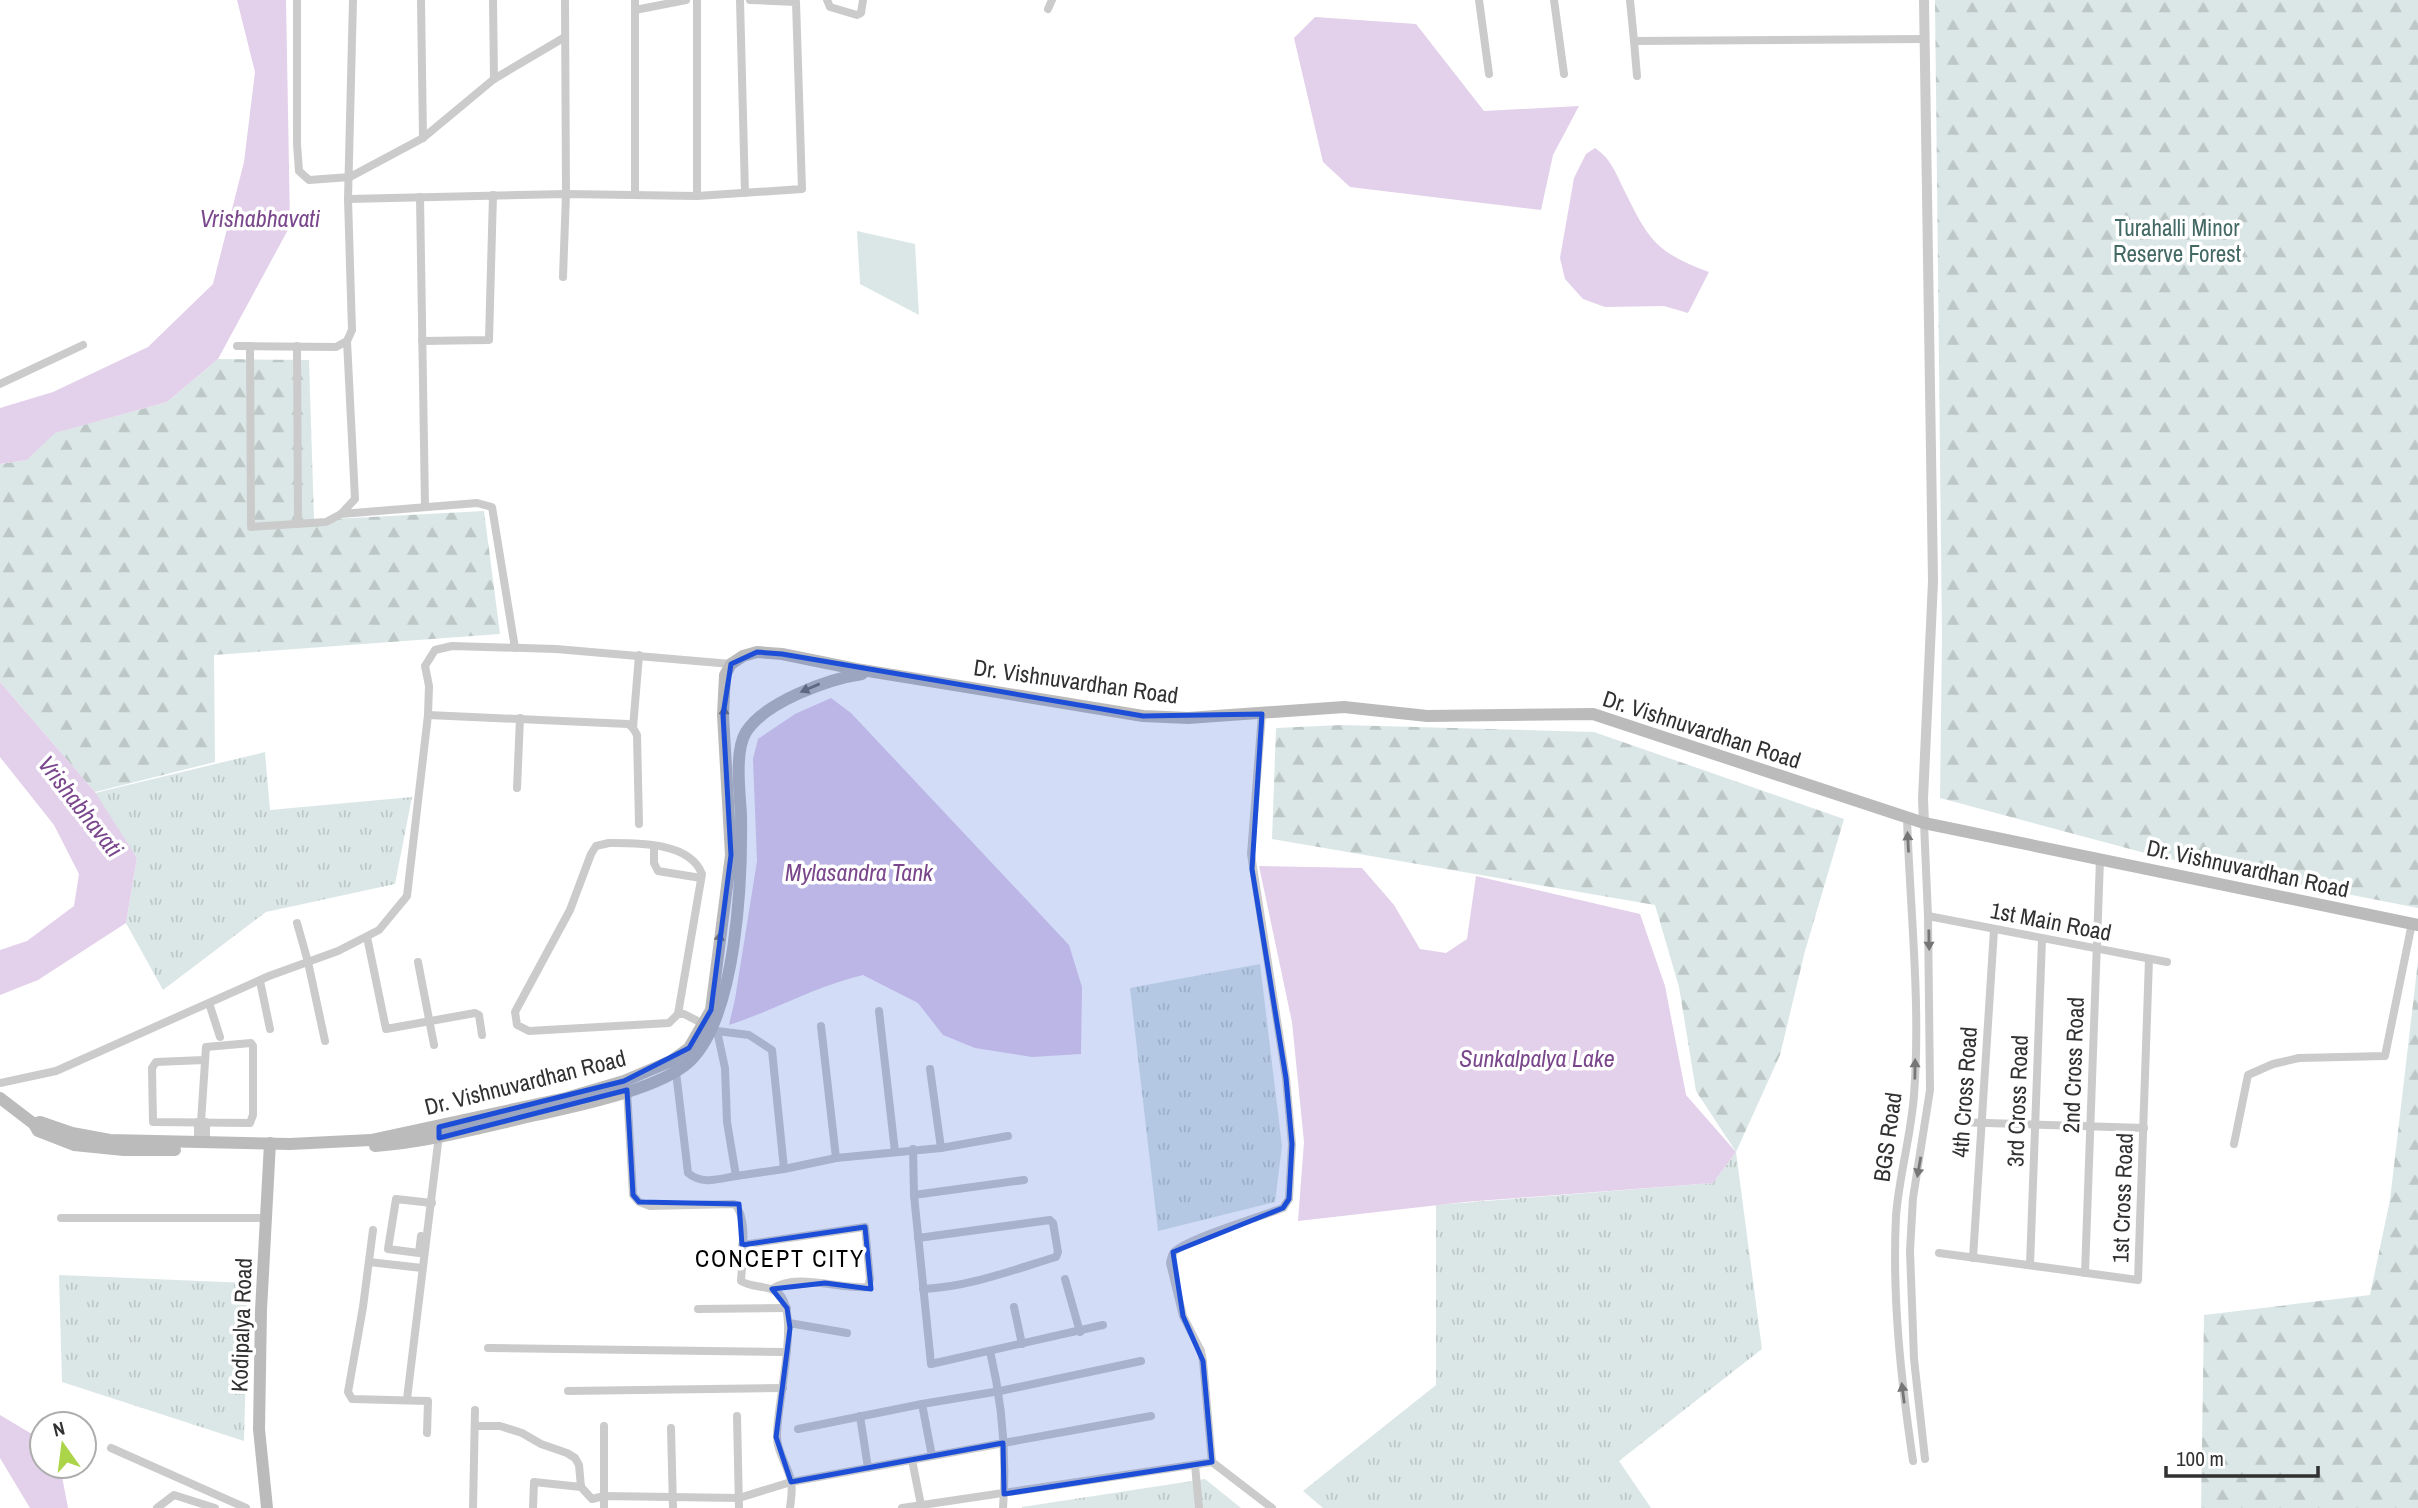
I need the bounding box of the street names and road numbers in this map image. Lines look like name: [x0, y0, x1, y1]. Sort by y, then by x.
street label: Dr. Vishnuvardhan Road: [972, 651, 1180, 711]
street label: Dr. Vishnuvardhan Road: [1599, 682, 1805, 776]
street label: Dr. Vishnuvardhan Road: [2144, 831, 2352, 905]
street label: 1st Main Road: [1988, 894, 2114, 948]
street label: 2nd Cross Road: [2055, 996, 2091, 1134]
street label: 4th Cross Road: [1944, 1026, 1984, 1158]
street label: 3rd Cross Road: [1999, 1034, 2035, 1168]
street label: Dr. Vishnuvardhan Road: [421, 1042, 629, 1122]
street label: BGS Road: [1865, 1090, 1909, 1184]
street label: 1st Cross Road: [2104, 1133, 2140, 1263]
street label: Kodipalya Road: [223, 1257, 259, 1393]

